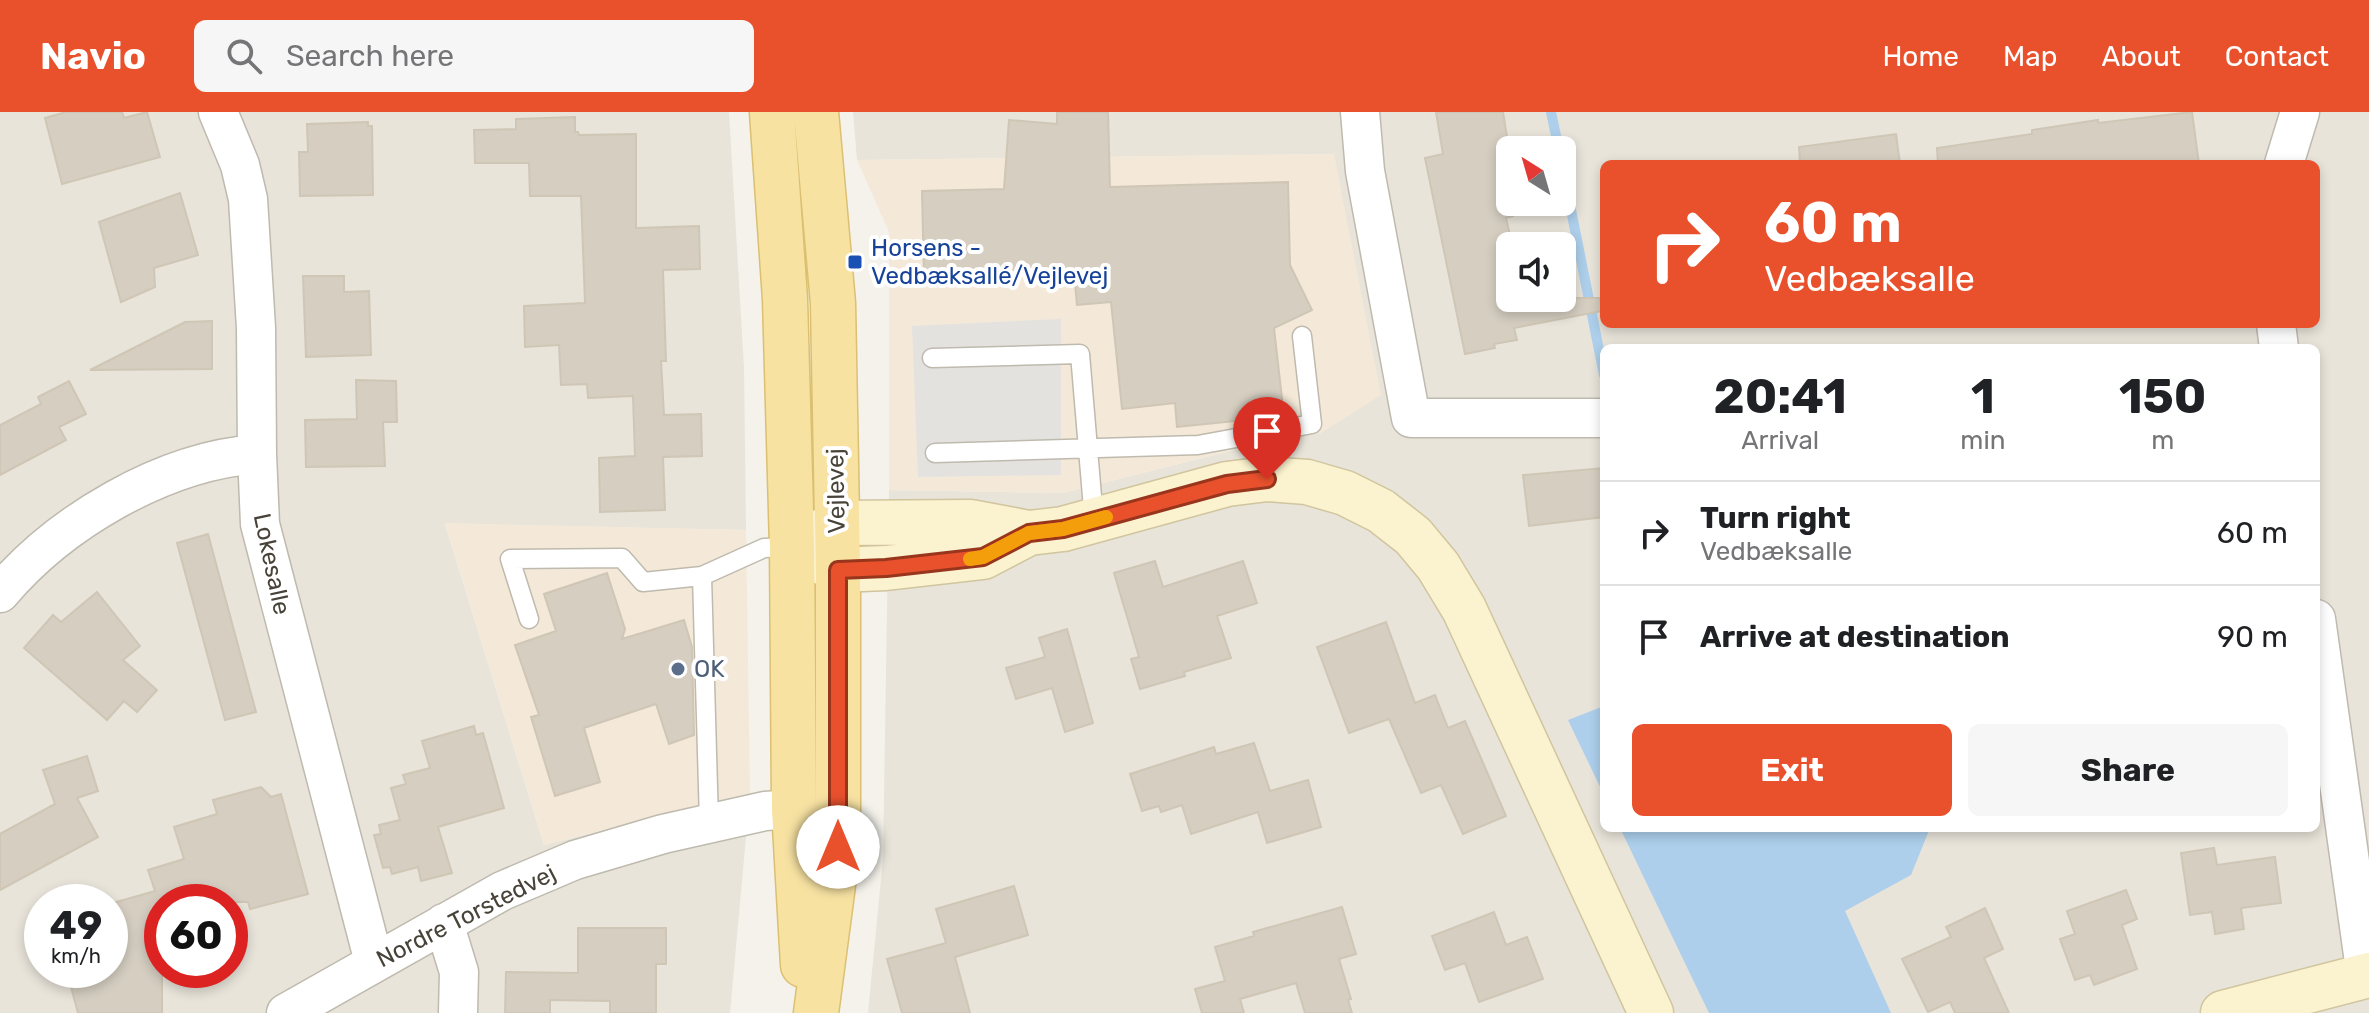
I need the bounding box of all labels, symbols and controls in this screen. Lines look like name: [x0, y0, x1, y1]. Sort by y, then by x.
search box: [194, 20, 754, 92]
text: Navio: [40, 33, 146, 79]
icon: search: [222, 34, 266, 78]
text: Search here: [286, 38, 454, 74]
text: Home: [1882, 40, 1959, 73]
text: Map: [2003, 40, 2057, 73]
text: About: [2101, 40, 2181, 73]
text: Contact: [2225, 40, 2329, 73]
north arrow: [1496, 136, 1576, 216]
map controls: [1496, 136, 1576, 312]
text: 60 m: [1764, 190, 1902, 256]
icon: right: [1632, 192, 1736, 296]
button: sound: [1496, 232, 1576, 312]
place label: Horsens - Vedbæksallé/Vejlevej: [871, 234, 1108, 290]
marker: Horsens - Vedbæksallé/Vejlevej: [846, 253, 864, 271]
text: Vedbæksalle: [1764, 257, 1975, 300]
text: 20:41: [1714, 368, 1847, 425]
text: 1: [1971, 368, 1995, 425]
text: 150: [2119, 368, 2207, 425]
pin: [1233, 397, 1301, 479]
icon: arrive: [1245, 409, 1289, 453]
text: Arrival: [1741, 425, 1819, 456]
text: min: [1960, 425, 2005, 456]
text: m: [2151, 425, 2174, 456]
street label: Vejlevej: [821, 448, 851, 534]
text: Turn right: [1700, 500, 1851, 536]
street label: Lokesalle: [248, 511, 296, 617]
icon: right: [1632, 511, 1676, 555]
text: 60 m: [2217, 515, 2288, 551]
text: Vedbæksalle: [1700, 536, 1852, 567]
icon: arrive: [1632, 615, 1676, 659]
text: Arrive at destination: [1700, 619, 2010, 655]
text: 90 m: [2217, 619, 2288, 655]
place label: OK: [694, 655, 725, 683]
marker: OK: [669, 660, 687, 678]
button: Exit: [1632, 724, 1952, 816]
button: Share: [1968, 724, 2288, 816]
position arrow: [796, 805, 880, 889]
street label: Nordre Torstedvej: [372, 859, 560, 973]
speed limit sign: 60: [144, 884, 248, 988]
text: 49: [50, 902, 102, 949]
text: km/h: [51, 944, 101, 968]

